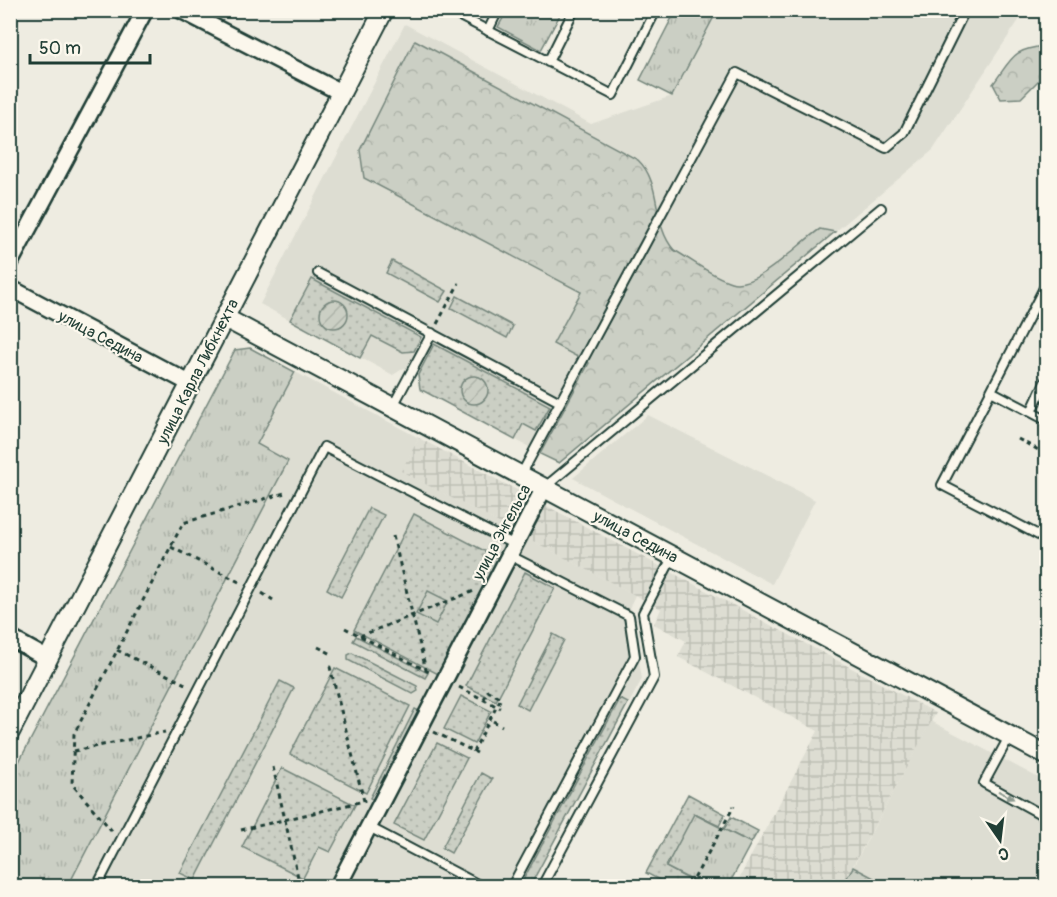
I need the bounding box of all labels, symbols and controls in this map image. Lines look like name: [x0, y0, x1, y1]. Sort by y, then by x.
scale bar: [30, 27, 150, 65]
text: 50 m: [39, 37, 81, 60]
street label: улица Карла Либкнехта: [152, 295, 243, 448]
street label: улица Седина: [54, 306, 146, 368]
street label: улица Энгельса: [468, 481, 535, 585]
street label: улица Седина: [589, 506, 681, 568]
one-way arrow: [998, 790, 1015, 800]
north arrow: [970, 810, 1030, 870]
text: С: [996, 843, 1011, 865]

